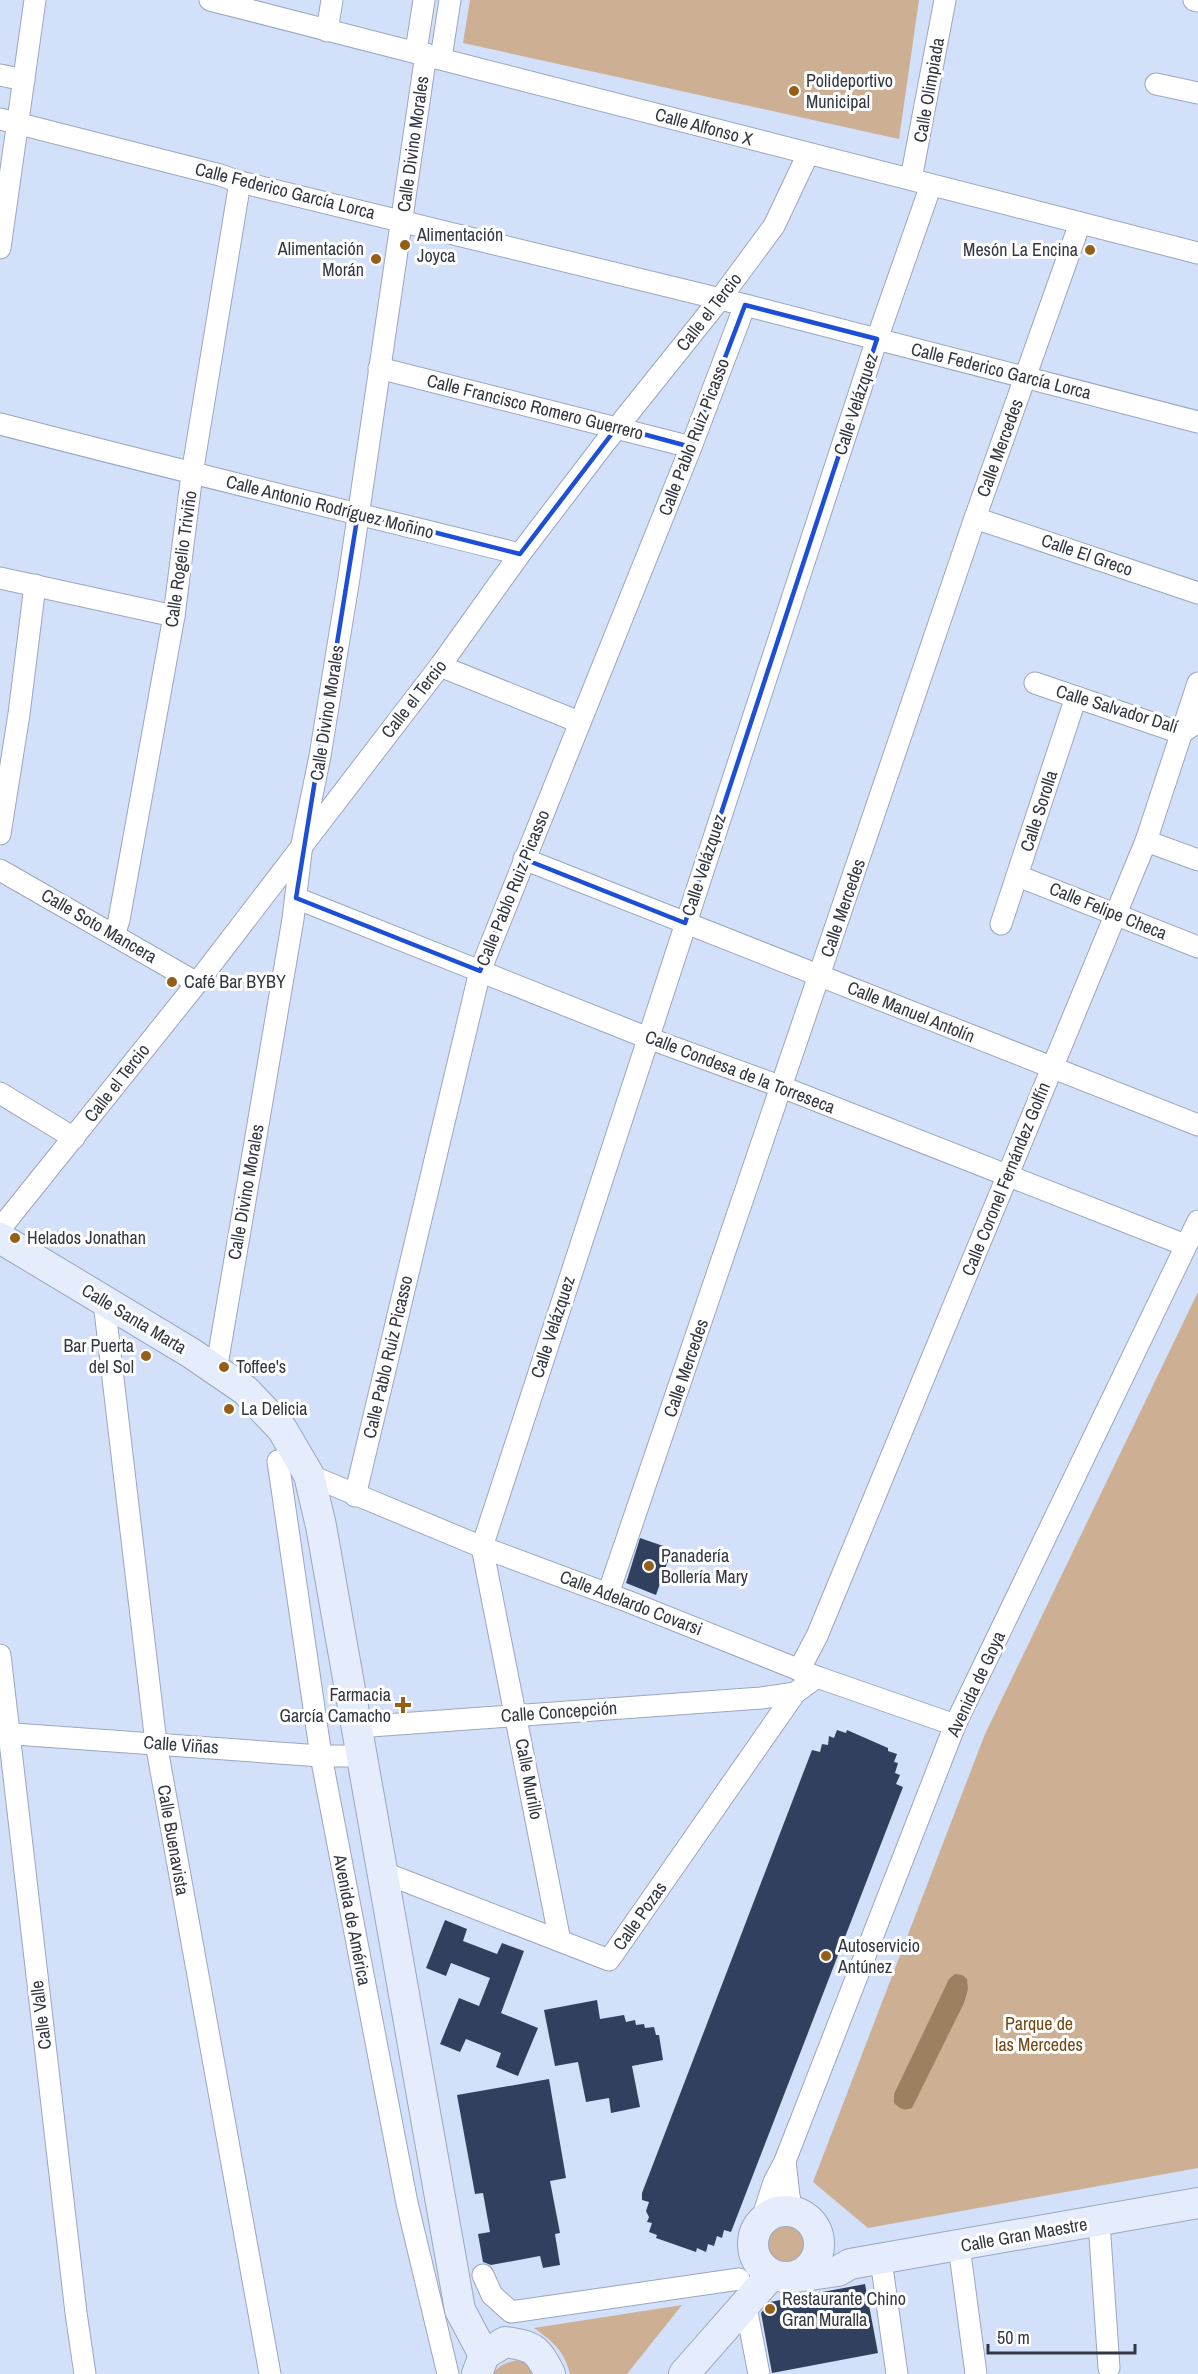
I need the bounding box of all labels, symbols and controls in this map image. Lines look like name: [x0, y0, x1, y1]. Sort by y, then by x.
street label: Calle Olimpiada: [907, 36, 950, 144]
place label: Polideportivo Municipal: [806, 68, 893, 114]
street label: Calle Divino Morales: [391, 74, 434, 213]
marker: Polideportivo Municipal: [787, 84, 801, 98]
street label: Calle Alfonso X: [653, 101, 756, 152]
street label: Calle Federico García Lorca: [192, 156, 378, 225]
place label: Alimentación Joyca: [416, 222, 503, 268]
place label: Alimentación Morán: [277, 236, 364, 282]
place label: Mesón La Encina: [963, 237, 1078, 262]
marker: Alimentación Joyca: [398, 238, 412, 252]
marker: Mesón La Encina: [1083, 243, 1097, 257]
marker: Alimentación Morán: [369, 252, 383, 266]
street label: Calle el Tercio: [670, 267, 747, 356]
street label: Calle Federico García Lorca: [908, 336, 1094, 405]
street label: Calle Velázquez: [827, 350, 884, 458]
street label: Calle Pablo Ruiz Picasso: [652, 355, 735, 519]
street label: Calle Francisco Romero Guerrero: [424, 367, 646, 446]
street label: Calle Mercedes: [970, 395, 1029, 500]
street label: Calle Antonio Rodríguez Moñino: [224, 469, 437, 544]
street label: Calle Rogelio Triviño: [159, 489, 202, 629]
street label: Calle El Greco: [1038, 527, 1136, 582]
street label: Calle Divino Morales: [303, 643, 350, 783]
street label: Calle el Tercio: [375, 654, 452, 743]
street label: Calle Salvador Dalí: [1053, 678, 1182, 739]
street label: Calle Sorolla: [1014, 767, 1063, 854]
street label: Calle Pablo Ruiz Picasso: [470, 806, 555, 970]
street label: Calle Velázquez: [675, 811, 732, 919]
street label: Calle Mercedes: [814, 855, 871, 960]
street label: Calle Felipe Checa: [1046, 876, 1171, 946]
street label: Calle Soto Mancera: [37, 882, 162, 969]
place label: Café Bar BYBY: [184, 969, 286, 994]
marker: Café Bar BYBY: [165, 975, 179, 989]
street label: Calle Manuel Antolín: [844, 975, 979, 1048]
street label: Calle Condesa de la Torreseca: [642, 1024, 839, 1119]
street label: Calle el Tercio: [78, 1038, 155, 1127]
street label: Calle Coronel Fernández Golfín: [955, 1078, 1056, 1279]
street label: Calle Divino Morales: [221, 1122, 270, 1262]
place label: Helados Jonathan: [27, 1225, 146, 1250]
marker: Helados Jonathan: [8, 1231, 22, 1245]
street label: Calle Pablo Ruiz Picasso: [357, 1273, 418, 1441]
street label: Calle Velázquez: [524, 1273, 581, 1381]
street label: Calle Santa Marta: [77, 1277, 191, 1360]
street label: Calle Mercedes: [657, 1315, 714, 1420]
place label: Bar Puerta del Sol: [63, 1333, 134, 1379]
marker: Bar Puerta del Sol: [139, 1349, 153, 1363]
place label: Toffee's: [236, 1354, 286, 1379]
marker: Toffee's: [217, 1360, 231, 1374]
place label: La Delicia: [241, 1396, 307, 1421]
marker: La Delicia: [222, 1402, 236, 1416]
place label: Panadería Bollería Mary: [661, 1543, 749, 1589]
marker: Panadería Bollería Mary: [642, 1559, 656, 1573]
street label: Calle Adelardo Covarsi: [556, 1564, 706, 1641]
street label: Avenida de Goya: [940, 1627, 1011, 1742]
place label: Farmacia García Camacho: [279, 1682, 391, 1728]
street label: Calle Concepción: [500, 1695, 618, 1728]
marker: Farmacia García Camacho: [396, 1698, 410, 1712]
street label: Calle Viñas: [143, 1729, 219, 1760]
street label: Calle Murillo: [509, 1736, 550, 1822]
street label: Calle Buenavista: [151, 1783, 195, 1897]
street label: Avenida de América: [327, 1851, 377, 1987]
street label: Calle Pozas: [607, 1876, 672, 1955]
place label: Autoservicio Antúnez: [837, 1933, 920, 1979]
marker: Autoservicio Antúnez: [819, 1949, 833, 1963]
street label: Calle Valle: [24, 1979, 57, 2051]
park label: Parque de las Mercedes: [995, 2011, 1083, 2057]
street label: Calle Gran Maestre: [959, 2211, 1089, 2258]
place label: Restaurante Chino Gran Muralla: [782, 2286, 906, 2332]
marker: Restaurante Chino Gran Muralla: [763, 2302, 777, 2316]
scale bar: [988, 2317, 1135, 2355]
text: 50 m: [997, 2325, 1030, 2350]

